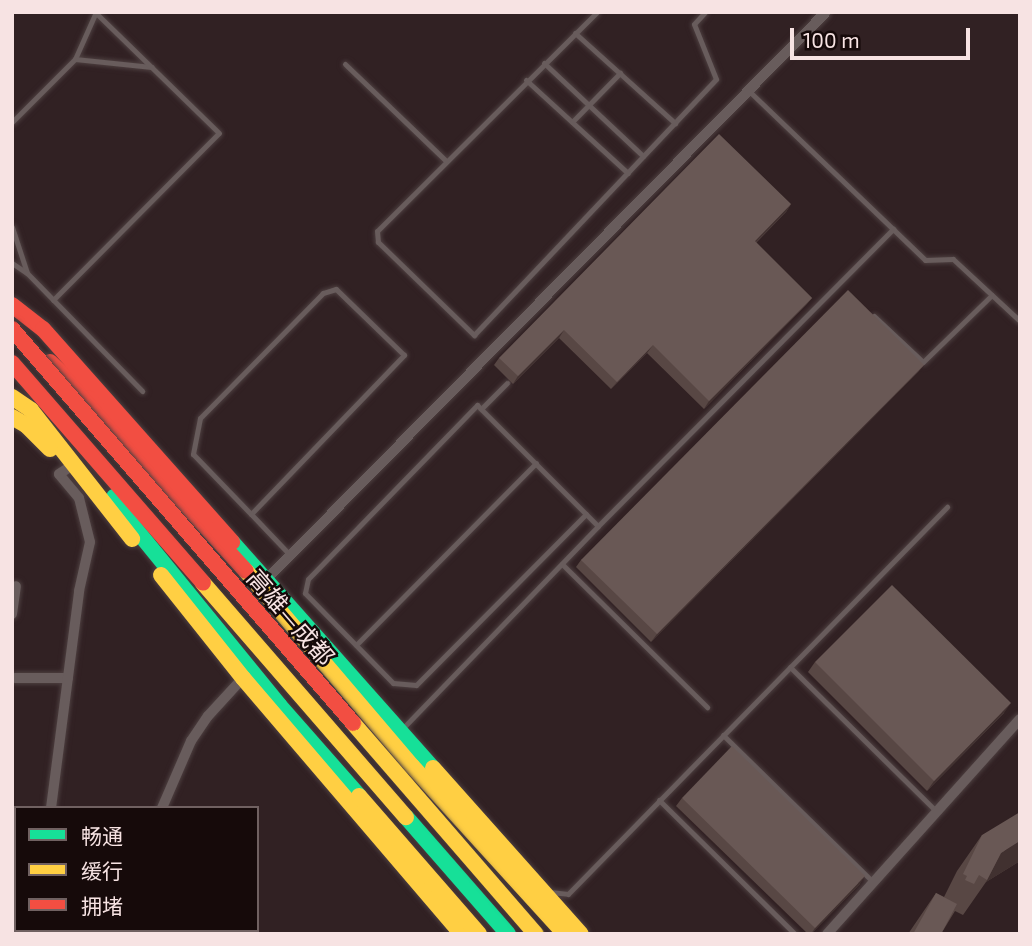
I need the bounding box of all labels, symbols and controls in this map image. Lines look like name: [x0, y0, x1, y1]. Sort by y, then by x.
scale bar: [794, 14, 974, 58]
text: 100 m: [803, 27, 860, 52]
street label: 高雄—成都: [242, 563, 340, 671]
legend: [14, 806, 259, 932]
text: 畅通: [81, 823, 123, 848]
text: 缓行: [81, 858, 123, 883]
text: 拥堵: [81, 893, 123, 918]

